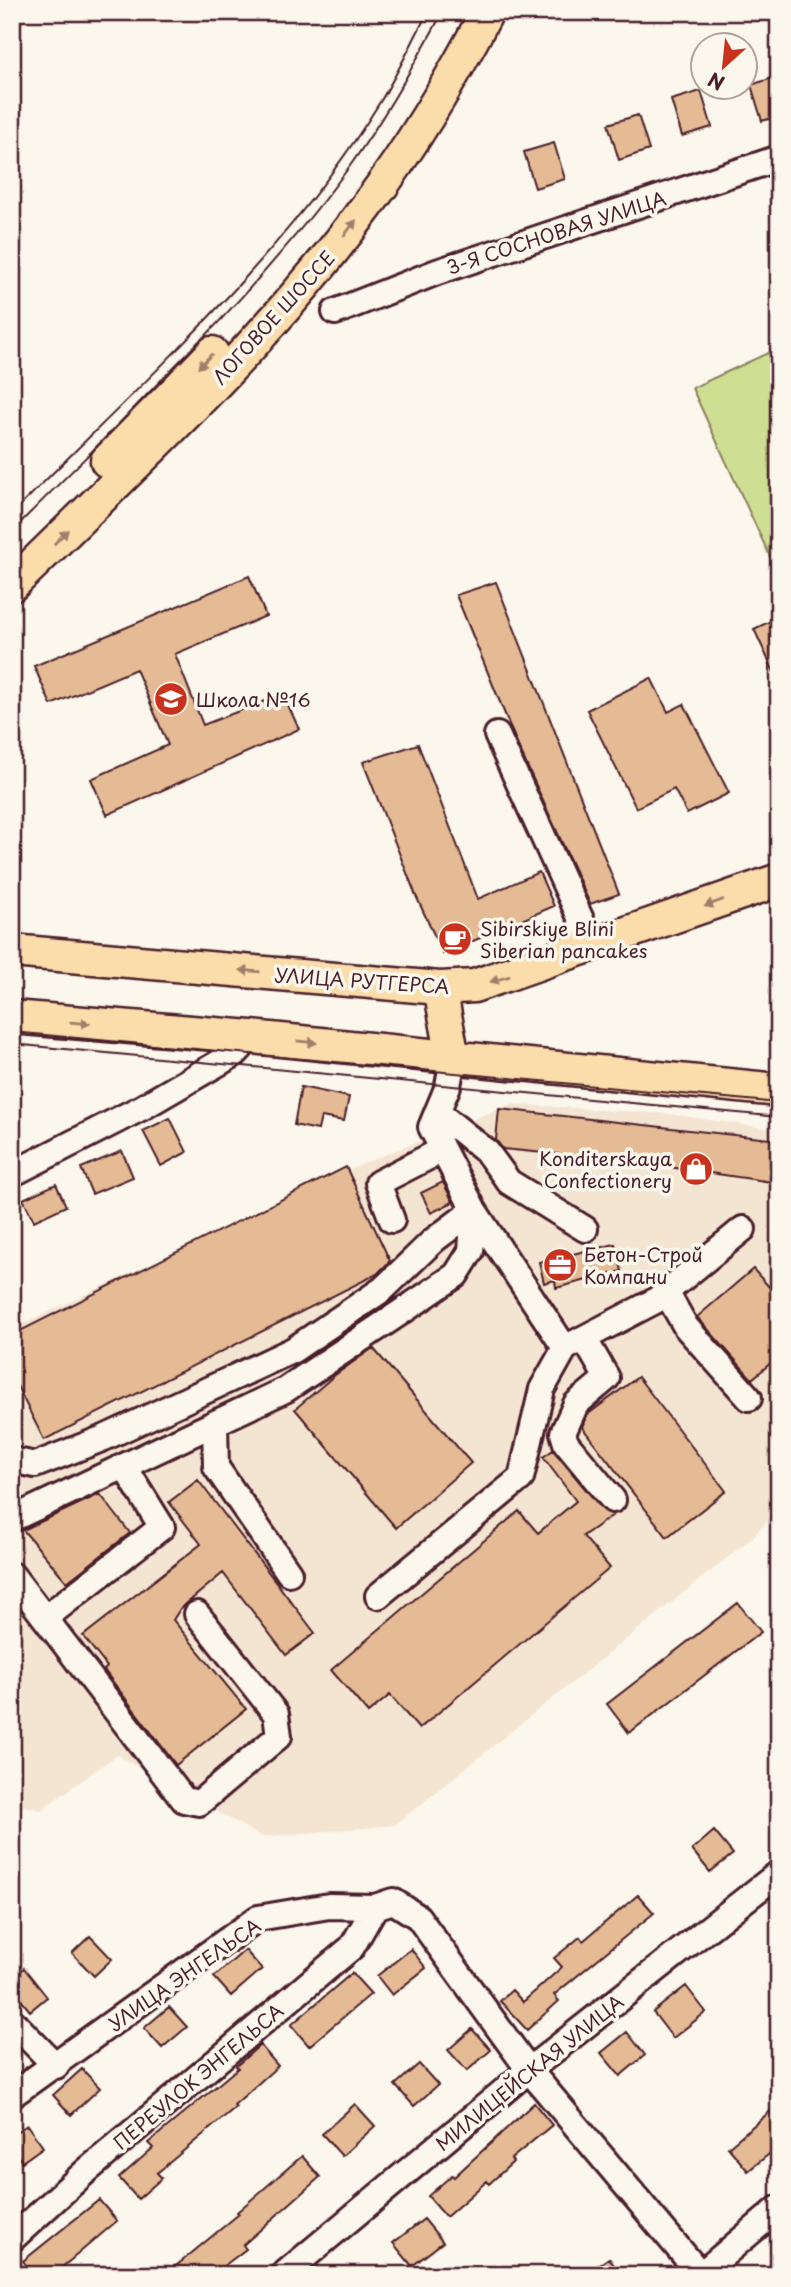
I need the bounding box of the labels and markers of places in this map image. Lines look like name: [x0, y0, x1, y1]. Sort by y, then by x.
school or university icon: Школа №16: [152, 680, 190, 718]
place label: Школа №16: [196, 685, 311, 713]
place label: Sibirskiye Blini Siberian pancakes: [480, 914, 647, 964]
cafe icon: Sibirskiye Blini Siberian pancakes: [436, 920, 474, 958]
place label: Konditerskaya Confectionery: [539, 1144, 672, 1194]
shop icon: Konditerskaya Confectionery: [677, 1150, 715, 1188]
place label: Бетон-Строй Компани: [584, 1240, 703, 1290]
office icon: Бетон-Строй Компани: [541, 1246, 579, 1284]

